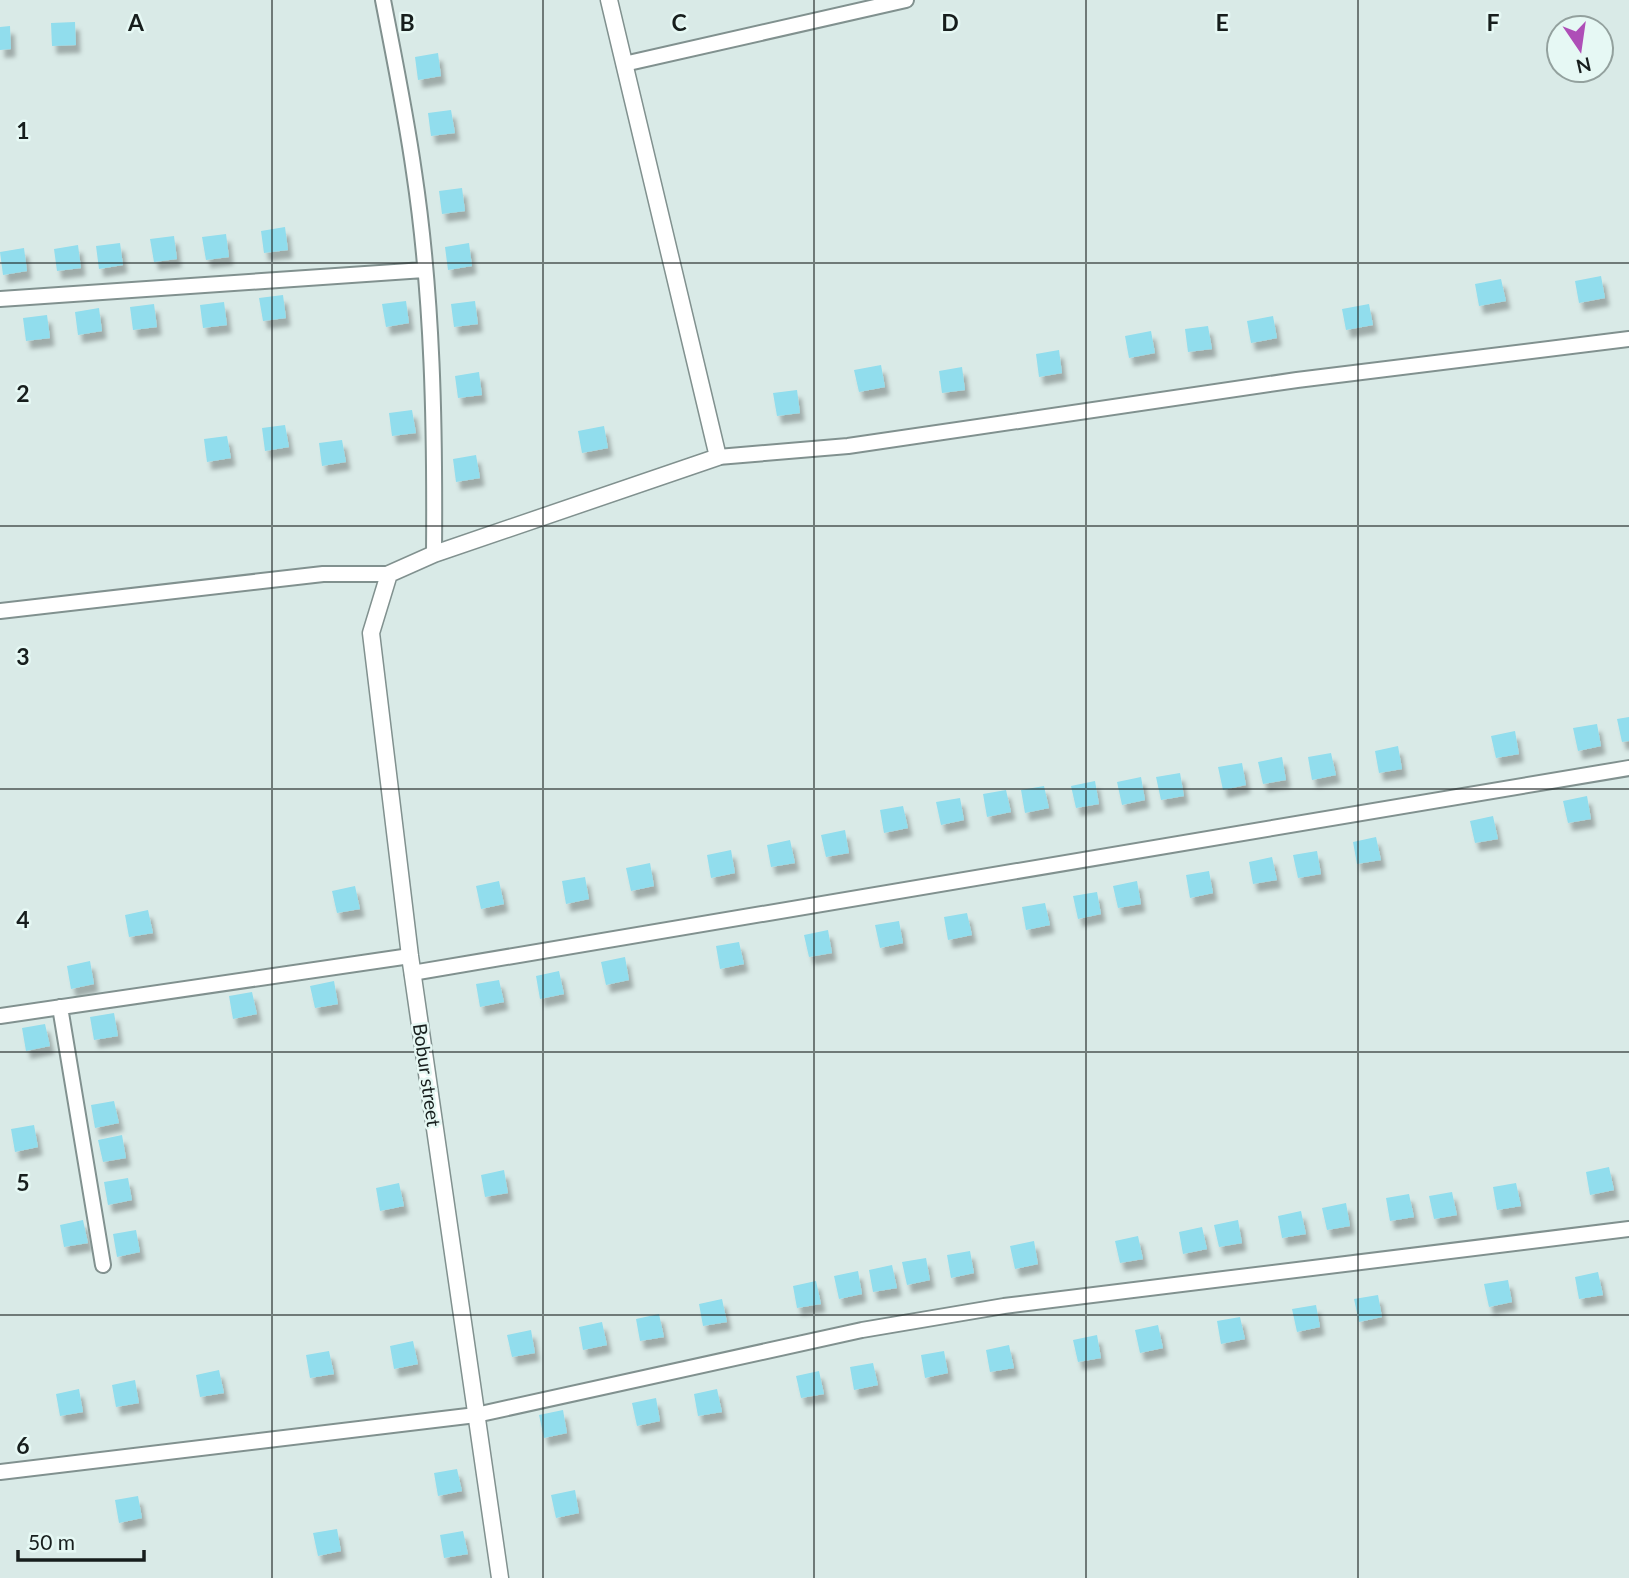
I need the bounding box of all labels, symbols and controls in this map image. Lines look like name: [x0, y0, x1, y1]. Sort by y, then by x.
text: A: [127, 8, 145, 36]
text: B: [399, 8, 415, 36]
text: C: [671, 8, 687, 36]
text: D: [941, 8, 959, 36]
text: E: [1215, 8, 1229, 36]
text: F: [1486, 8, 1500, 36]
north arrow: [1545, 14, 1615, 84]
text: N: [1574, 53, 1594, 79]
text: 1: [16, 116, 30, 144]
text: 2: [16, 379, 30, 407]
text: 3: [16, 642, 30, 670]
text: 4: [16, 905, 30, 933]
street label: Bobur street: [409, 1022, 446, 1128]
text: 5: [16, 1168, 30, 1196]
text: 6: [16, 1431, 30, 1459]
scale bar: [18, 1518, 144, 1562]
text: 50 m: [28, 1529, 75, 1554]

